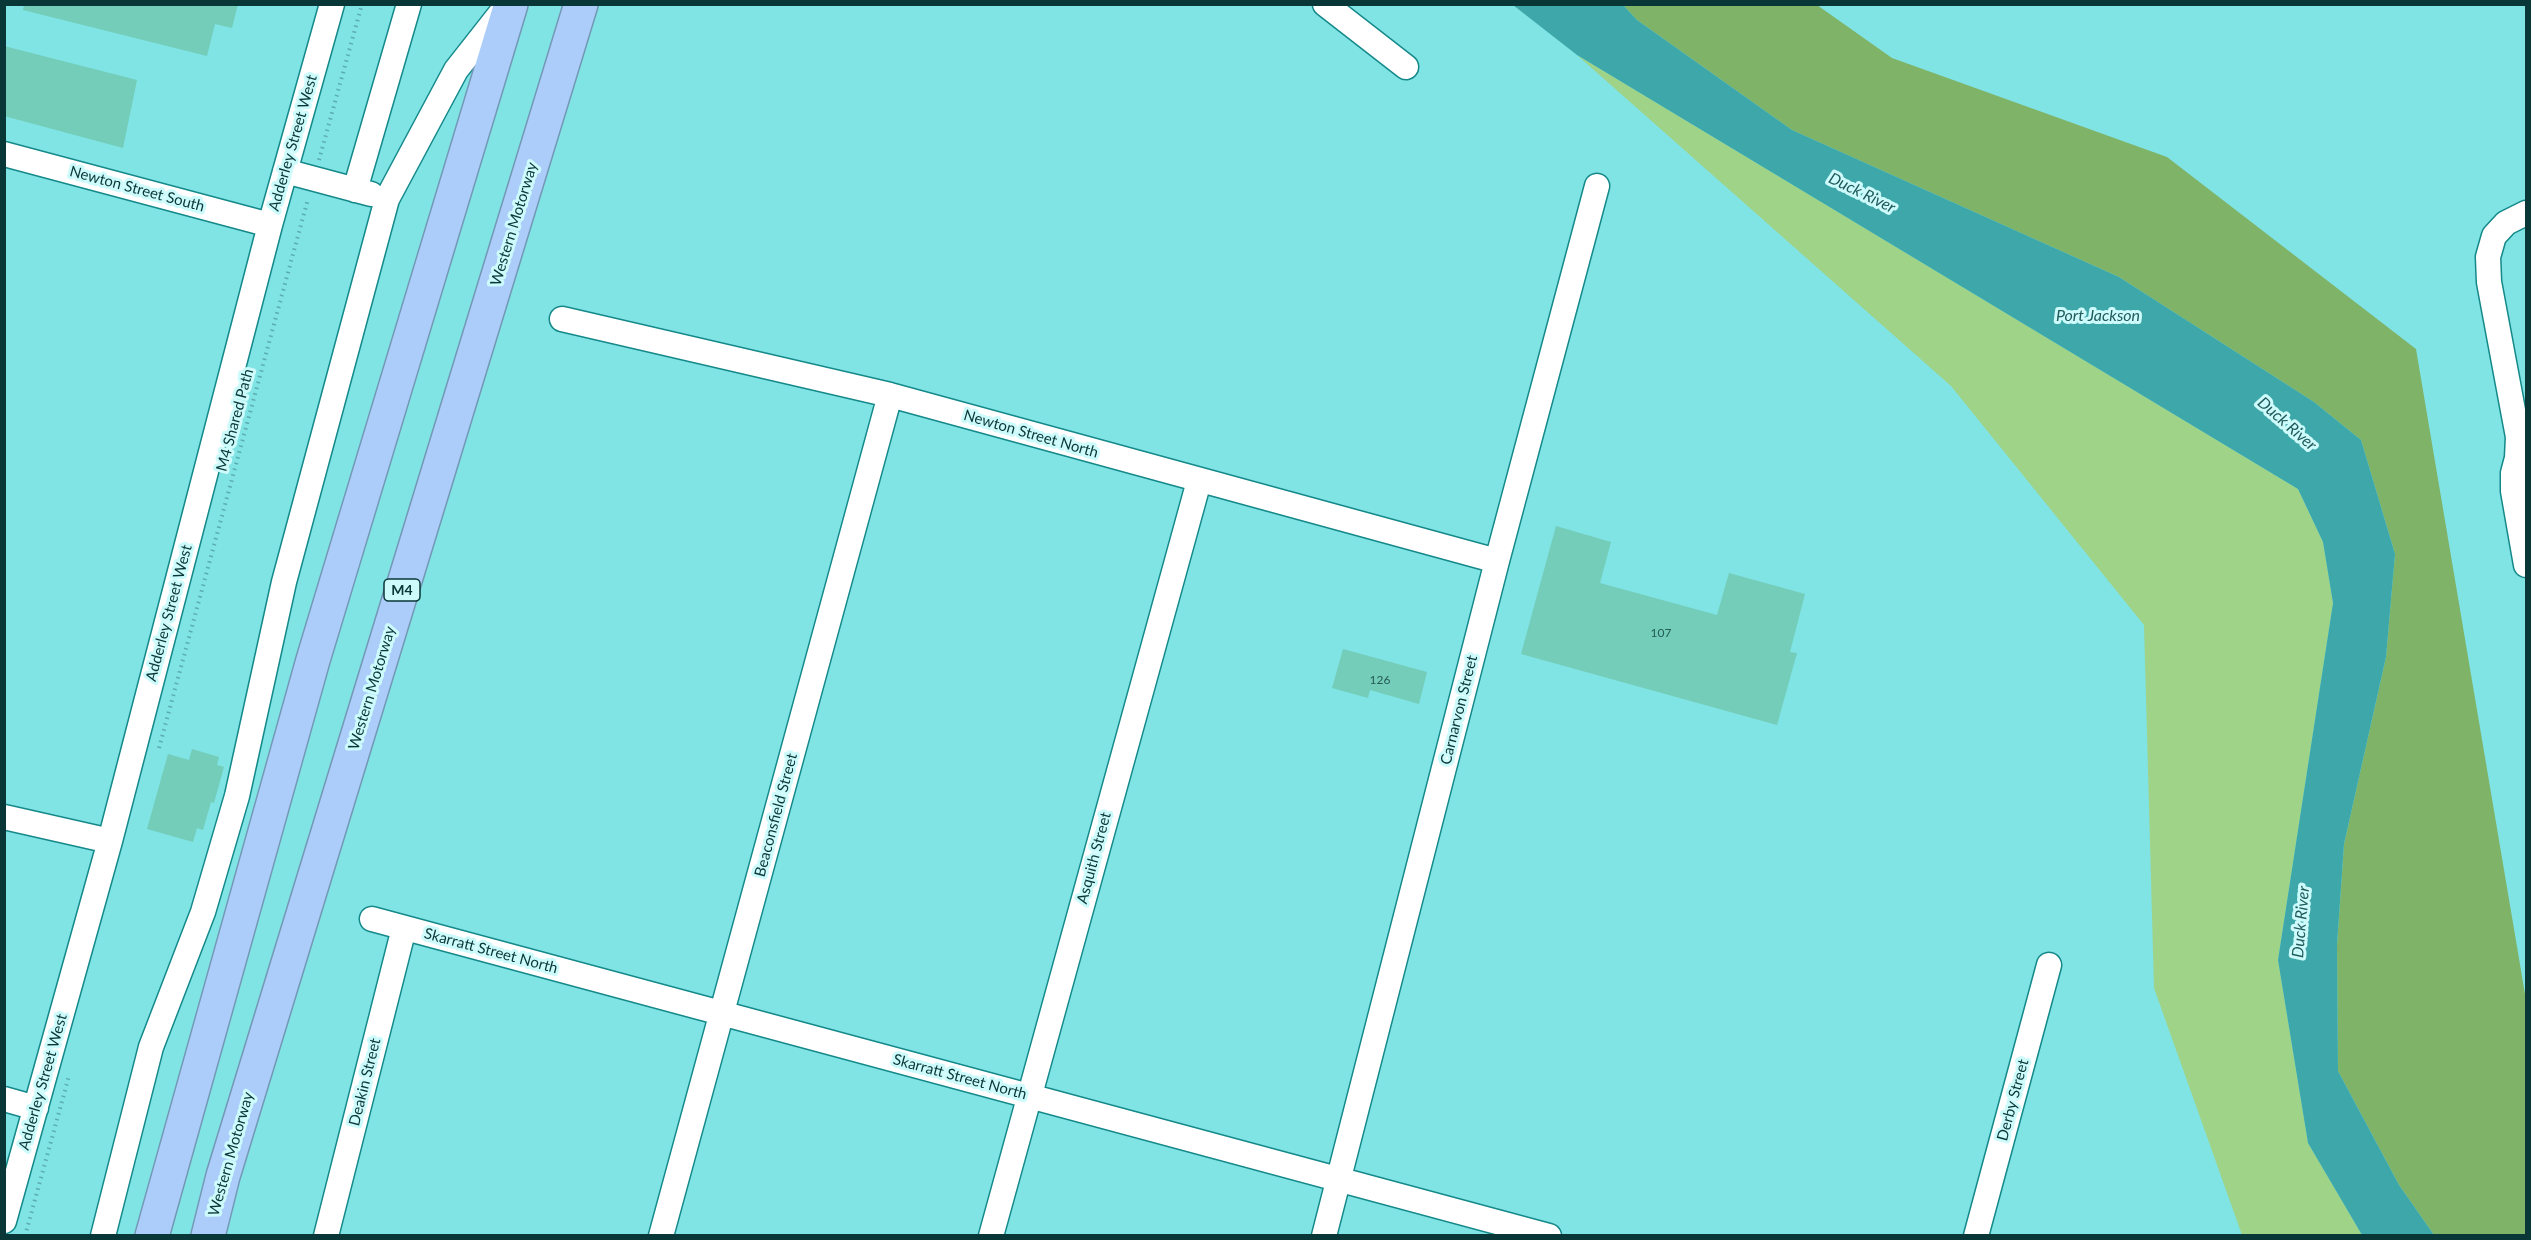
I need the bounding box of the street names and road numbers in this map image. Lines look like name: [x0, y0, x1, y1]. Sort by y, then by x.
street label: Adderley Street West: [265, 73, 321, 213]
street label: Western Motorway: [487, 160, 541, 288]
street label: Newton Street South: [68, 162, 206, 216]
street label: M4 Shared Path: [213, 367, 257, 473]
street label: Newton Street North: [962, 406, 1100, 462]
street label: Adderley Street West: [142, 543, 196, 683]
road number: M4: [384, 579, 420, 601]
street label: Western Motorway: [345, 624, 399, 752]
street label: Carnarvon Street: [1437, 654, 1481, 766]
street label: Beaconsfield Street: [751, 751, 801, 879]
street label: Asquith Street: [1073, 810, 1115, 906]
street label: Skarratt Street North: [422, 925, 560, 977]
street label: Adderley Street West: [15, 1012, 71, 1152]
street label: Deakin Street: [345, 1036, 385, 1128]
street label: Skarratt Street North: [891, 1051, 1029, 1103]
street label: Derby Street: [1993, 1057, 2033, 1143]
street label: Western Motorway: [205, 1090, 257, 1218]

